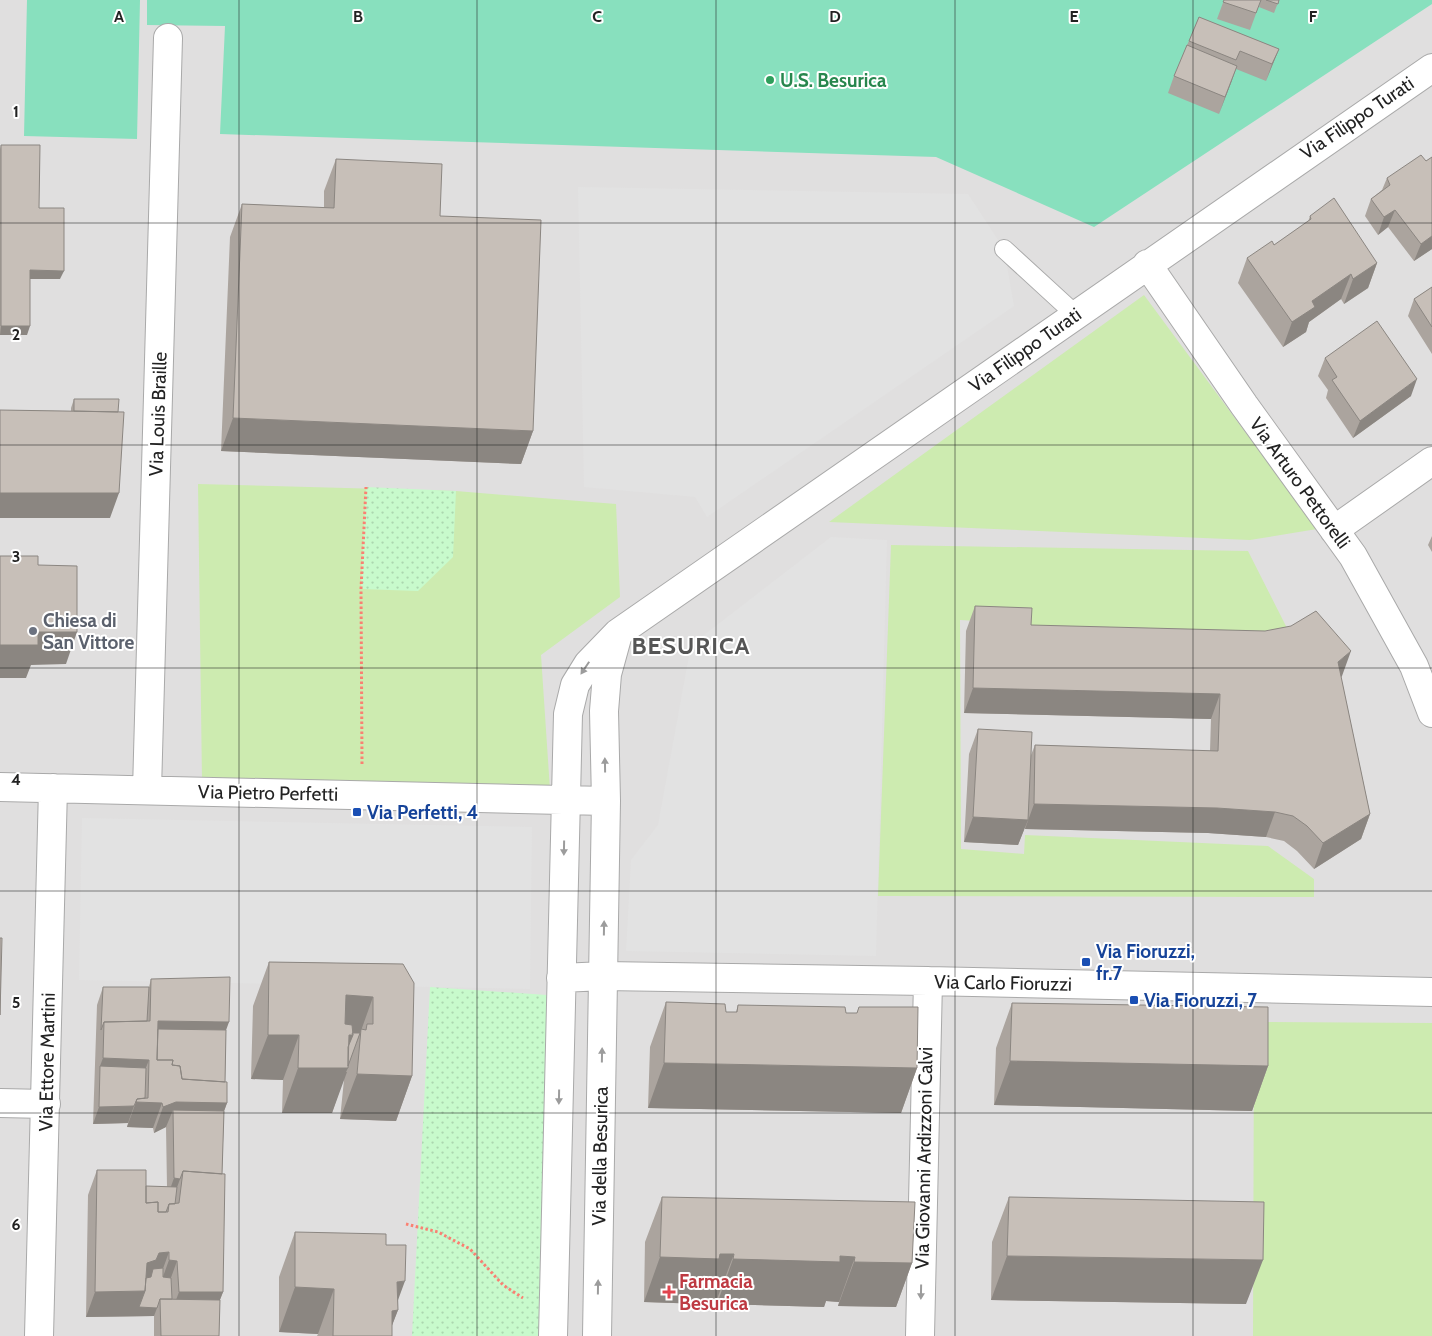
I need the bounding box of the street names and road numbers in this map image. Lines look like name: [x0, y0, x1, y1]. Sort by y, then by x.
street label: Via Filippo Turati: [1296, 72, 1418, 164]
street label: Via Filippo Turati: [964, 303, 1086, 397]
street label: Via Louis Braille: [144, 351, 172, 477]
street label: Via Arturo Pettorelli: [1245, 413, 1355, 553]
street label: Via Pietro Perfetti: [198, 780, 338, 806]
street label: Via Carlo Fioruzzi: [934, 970, 1072, 996]
street label: Via Ettore Martini: [34, 993, 60, 1131]
street label: Via Giovanni Ardizzoni Calvi: [911, 1047, 937, 1269]
street label: Via della Besurica: [587, 1086, 613, 1226]

